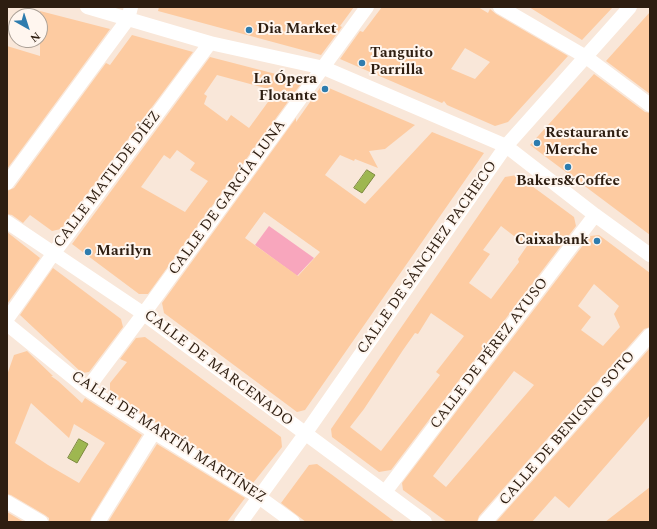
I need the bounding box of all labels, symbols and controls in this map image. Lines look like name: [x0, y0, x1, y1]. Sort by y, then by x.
north arrow: [8, 8, 48, 48]
place label: Dia Market: [257, 21, 336, 39]
marker: Dia Market: [244, 25, 254, 35]
text: N: [26, 27, 44, 46]
place label: Tanguito Parrilla: [370, 45, 433, 80]
marker: Tanguito Parrilla: [357, 58, 367, 68]
place label: La Ópera Flotante: [253, 71, 317, 106]
marker: La Ópera Flotante: [320, 84, 330, 94]
street label: CALLE MATILDE DÍEZ: [51, 108, 165, 252]
street label: CALLE DE GARCÍA LUNA: [166, 117, 290, 279]
place label: Restaurante Merche: [545, 125, 629, 160]
marker: Restaurante Merche: [532, 138, 542, 148]
street label: CALLE DE SÁNCHEZ PACHECO: [354, 158, 502, 358]
marker: Bakers&Coffee: [563, 162, 573, 172]
place label: Bakers&Coffee: [516, 173, 620, 191]
place label: Caixabank: [515, 232, 589, 250]
marker: Caixabank: [592, 236, 602, 246]
place label: Marilyn: [96, 243, 151, 261]
marker: Marilyn: [83, 247, 93, 257]
street label: CALLE DE PÉREZ AYUSO: [427, 275, 553, 433]
street label: CALLE DE MARCENADO: [140, 307, 296, 431]
street label: CALLE DE BENIGNO SOTO: [496, 348, 640, 510]
street label: CALLE DE MARTÍN MARTÍNEZ: [67, 368, 269, 508]

